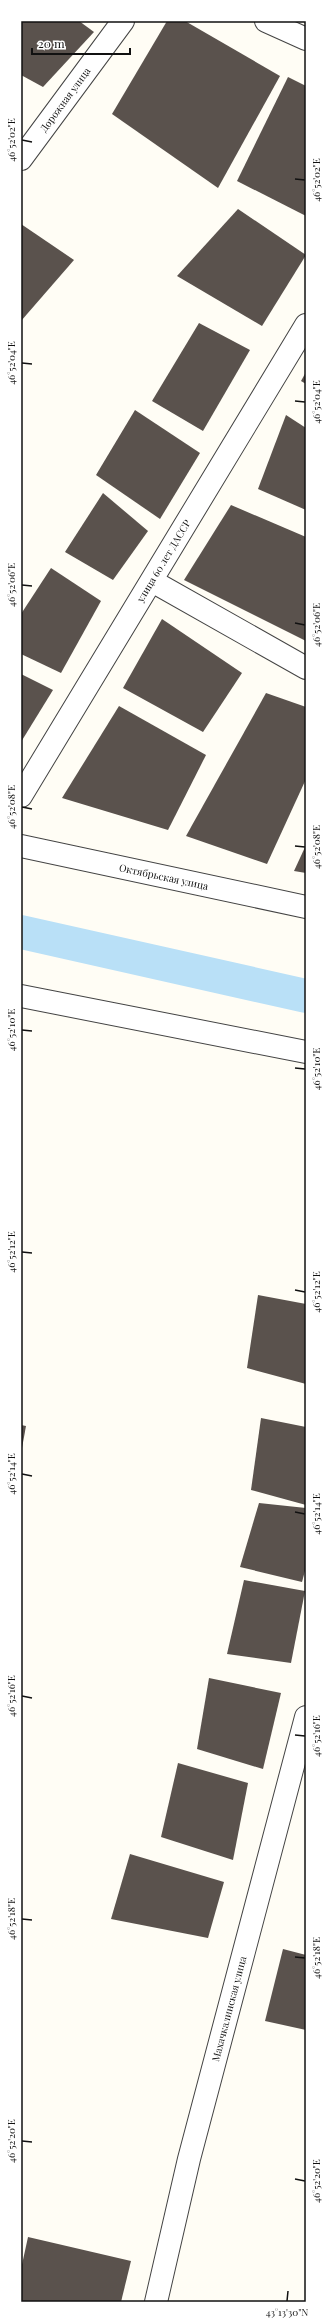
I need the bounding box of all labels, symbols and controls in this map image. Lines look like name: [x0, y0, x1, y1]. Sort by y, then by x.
scale bar: [32, 30, 130, 56]
text: 20 m: [38, 35, 65, 51]
street label: Дорожная улица: [36, 64, 94, 135]
text: 46°52'02"E: [4, 118, 18, 162]
text: 46°52'02"E: [309, 158, 323, 202]
text: 46°52'04"E: [4, 341, 18, 385]
text: 46°52'04"E: [309, 380, 323, 424]
street label: улица 60 лет ДАССР: [133, 517, 194, 605]
text: 46°52'06"E: [4, 563, 18, 607]
text: 46°52'06"E: [309, 603, 323, 647]
text: 46°52'08"E: [4, 785, 18, 829]
text: 46°52'08"E: [309, 825, 323, 869]
street label: Октябрьская улица: [118, 860, 210, 893]
text: 46°52'10"E: [4, 1009, 18, 1051]
text: 46°52'10"E: [309, 1048, 323, 1090]
text: 46°52'12"E: [4, 1231, 18, 1273]
text: 46°52'12"E: [309, 1271, 323, 1313]
text: 46°52'14"E: [4, 1453, 18, 1495]
text: 46°52'14"E: [309, 1493, 323, 1535]
text: 46°52'16"E: [4, 1675, 18, 1717]
text: 46°52'16"E: [309, 1715, 323, 1757]
text: 46°52'18"E: [4, 1898, 18, 1940]
text: 46°52'18"E: [309, 1937, 323, 1979]
street label: Махачкалинская улица: [208, 1955, 249, 2063]
text: 46°52'20"E: [4, 2119, 18, 2163]
text: 46°52'20"E: [309, 2159, 323, 2203]
text: 43°13'30"N: [266, 2305, 308, 2319]

